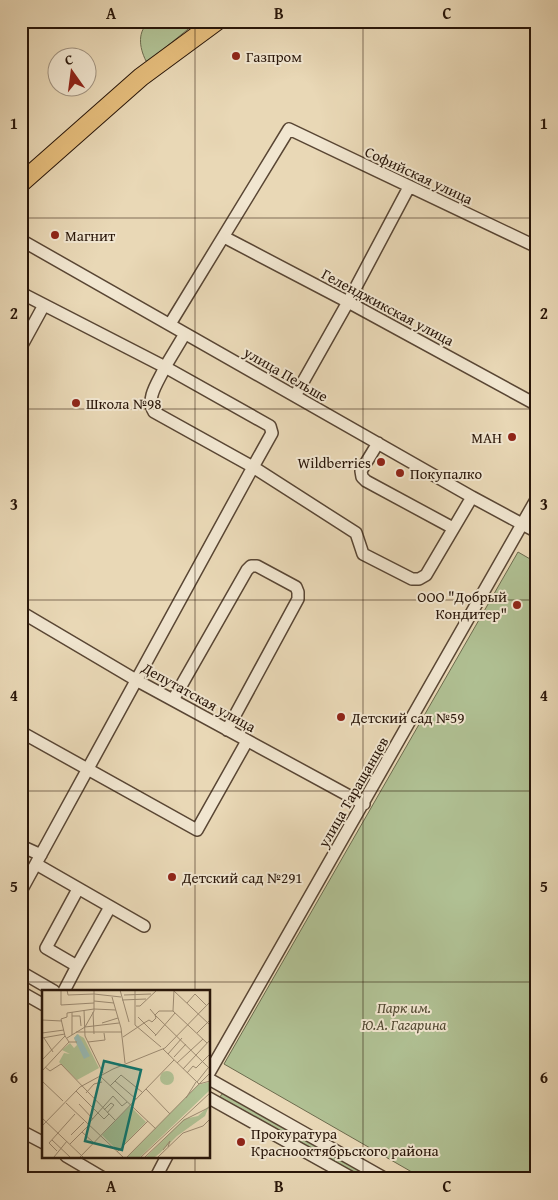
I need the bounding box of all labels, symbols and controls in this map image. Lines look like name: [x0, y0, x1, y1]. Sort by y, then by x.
text: A: [106, 1, 117, 25]
text: B: [274, 1, 284, 25]
text: C: [442, 1, 452, 25]
place label: Газпром: [246, 46, 302, 67]
north arrow: [48, 48, 98, 98]
text: С: [63, 49, 75, 70]
marker: Газпром: [230, 50, 242, 62]
text: 1: [10, 111, 18, 135]
text: 1: [540, 111, 548, 135]
street label: Софийская улица: [362, 141, 477, 210]
place label: Магнит: [65, 225, 116, 246]
marker: Магнит: [49, 229, 61, 241]
street label: Геленджикская улица: [318, 263, 459, 351]
text: 2: [10, 301, 18, 325]
text: 2: [540, 301, 548, 325]
street label: улица Пельше: [239, 341, 332, 407]
place label: Школа №98: [86, 393, 161, 414]
marker: Школа №98: [70, 397, 82, 409]
place label: МАН: [471, 427, 502, 448]
marker: МАН: [506, 431, 518, 443]
place label: Wildberries: [297, 452, 371, 473]
marker: Wildberries: [375, 456, 387, 468]
place label: Покупалко: [410, 463, 483, 484]
marker: Покупалко: [394, 467, 406, 479]
text: 3: [10, 492, 18, 516]
text: 3: [540, 492, 548, 516]
place label: ООО "Добрый Кондитер": [417, 586, 507, 624]
marker: ООО "Добрый Кондитер": [511, 599, 523, 611]
street label: Депутатская улица: [137, 656, 261, 737]
text: 4: [10, 683, 18, 707]
text: 4: [540, 683, 548, 707]
place label: Детский сад №59: [350, 707, 464, 728]
marker: Детский сад №59: [335, 711, 347, 723]
street label: улица Таращанцев: [312, 733, 393, 852]
place label: Детский сад №291: [181, 867, 303, 888]
marker: Детский сад №291: [166, 871, 178, 883]
text: 5: [10, 874, 18, 898]
text: 5: [540, 874, 548, 898]
inset map: [42, 990, 210, 1158]
park label: Парк им. Ю.А. Гагарина: [361, 997, 447, 1035]
text: 6: [10, 1065, 18, 1089]
text: 6: [540, 1065, 548, 1089]
place label: Прокуратура Краснооктябрьского района: [251, 1123, 440, 1161]
marker: Прокуратура Краснооктябрьского района: [235, 1136, 247, 1148]
text: A: [106, 1174, 117, 1198]
text: B: [274, 1174, 284, 1198]
text: C: [442, 1174, 452, 1198]

